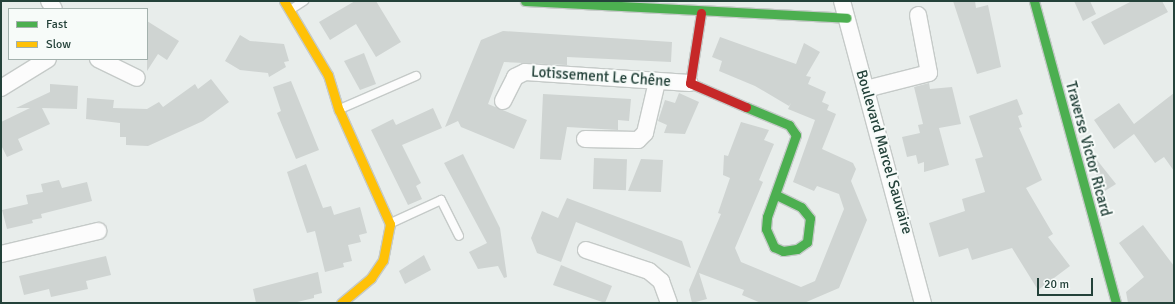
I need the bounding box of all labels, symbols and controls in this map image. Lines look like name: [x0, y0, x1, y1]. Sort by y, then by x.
legend: [8, 8, 148, 60]
text: Fast: [46, 17, 67, 32]
text: Slow: [46, 37, 71, 52]
street label: Lotissement Le Chêne: [531, 63, 671, 91]
street label: Boulevard Marcel Sauvaire: [852, 68, 916, 236]
street label: Traverse Victor Ricard: [1061, 80, 1115, 218]
scale bar: [1039, 270, 1095, 296]
text: 20 m: [1044, 277, 1069, 292]

